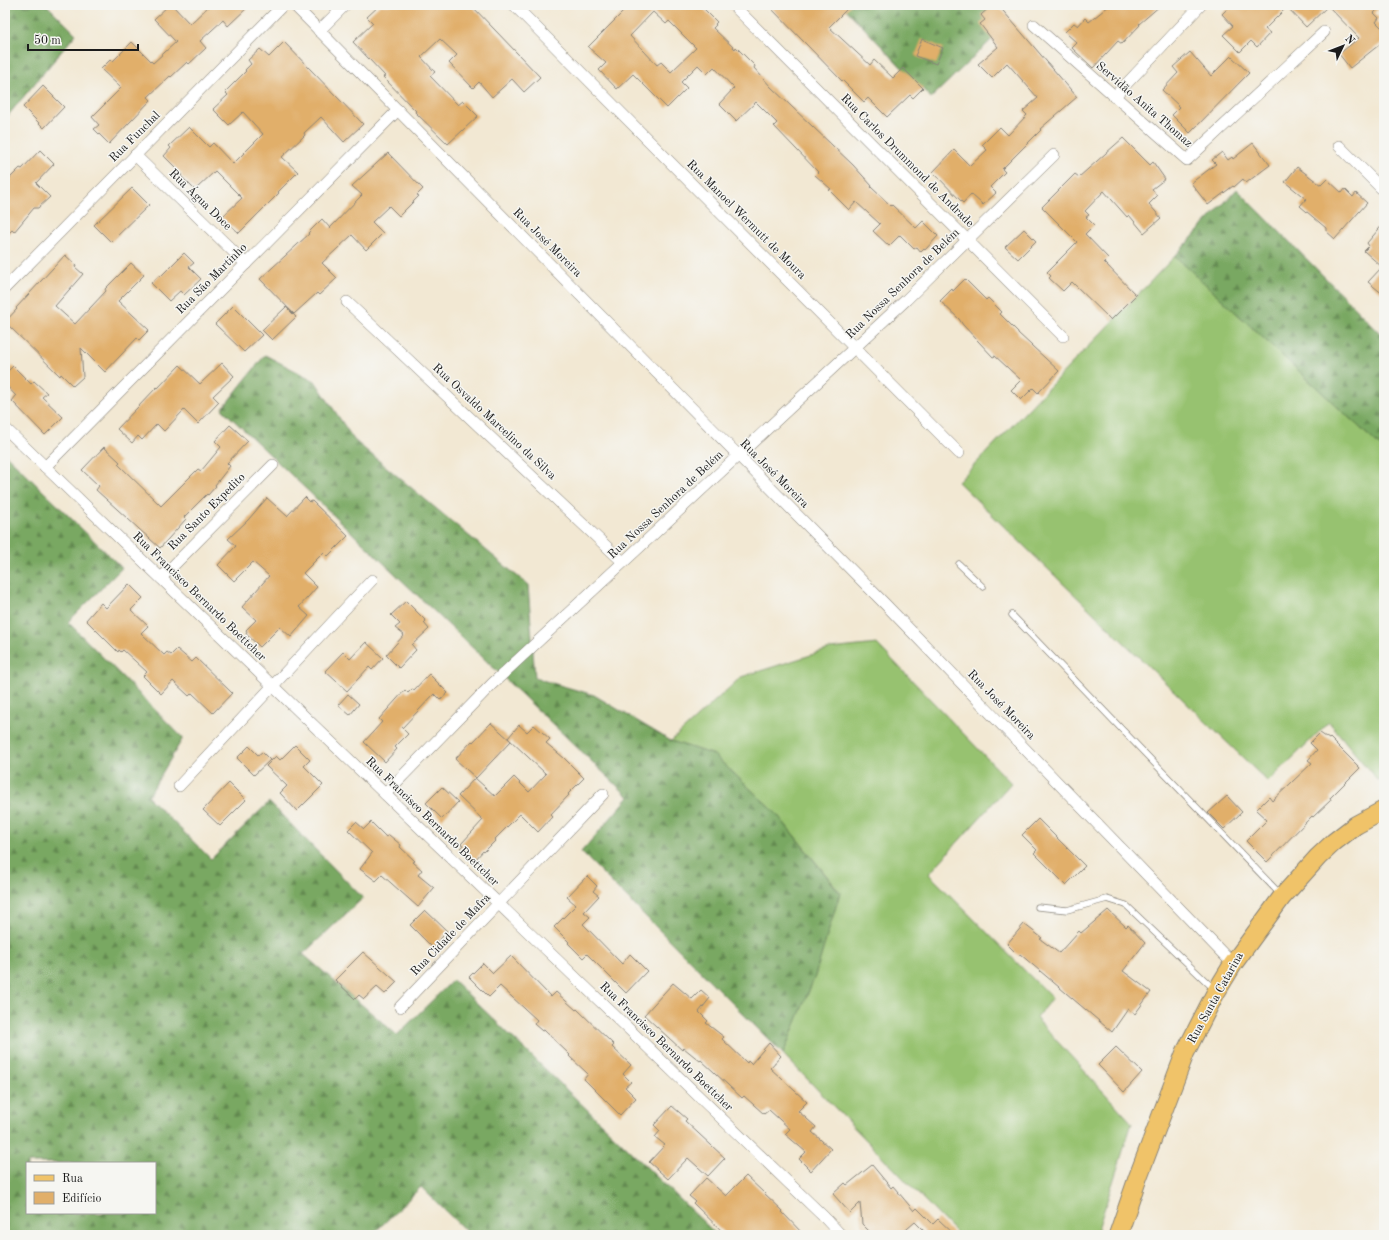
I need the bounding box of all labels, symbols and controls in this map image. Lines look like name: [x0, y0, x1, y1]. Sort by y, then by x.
scale bar: [28, 26, 138, 52]
north arrow: [1323, 26, 1363, 66]
text: N: [1342, 33, 1357, 47]
text: 50 m: [34, 34, 61, 47]
street label: Servidão Anita Thomaz: [1094, 60, 1194, 150]
street label: Rua Carlos Drummond de Andrade: [838, 92, 976, 230]
street label: Rua Funchal: [107, 109, 163, 165]
street label: Rua Manoel Wermutt de Moura: [684, 158, 808, 282]
street label: Rua Água Doce: [166, 165, 236, 233]
street label: Rua José Moreira: [510, 206, 584, 280]
street label: Rua Nossa Senhora de Belém: [844, 226, 962, 341]
street label: Rua São Martinho: [174, 241, 250, 317]
street label: Rua Osvaldo Marcelino da Silva: [430, 362, 558, 482]
street label: Rua José Moreira: [737, 437, 811, 511]
street label: Rua Nossa Senhora de Belém: [606, 448, 726, 561]
street label: Rua Santo Expedito: [166, 471, 248, 553]
street label: Rua Francisco Bernardo Boettcher: [130, 530, 268, 664]
street label: Rua José Moreira: [965, 668, 1037, 742]
street label: Rua Francisco Bernardo Boettcher: [363, 755, 501, 889]
street label: Rua Cidade de Mafra: [409, 892, 493, 978]
street label: Rua Santa Catarina: [1186, 950, 1246, 1046]
street label: Rua Francisco Bernardo Boettcher: [597, 980, 735, 1114]
legend: [26, 1162, 156, 1214]
text: Rua: [62, 1173, 83, 1185]
text: Edifício: [62, 1193, 101, 1205]

